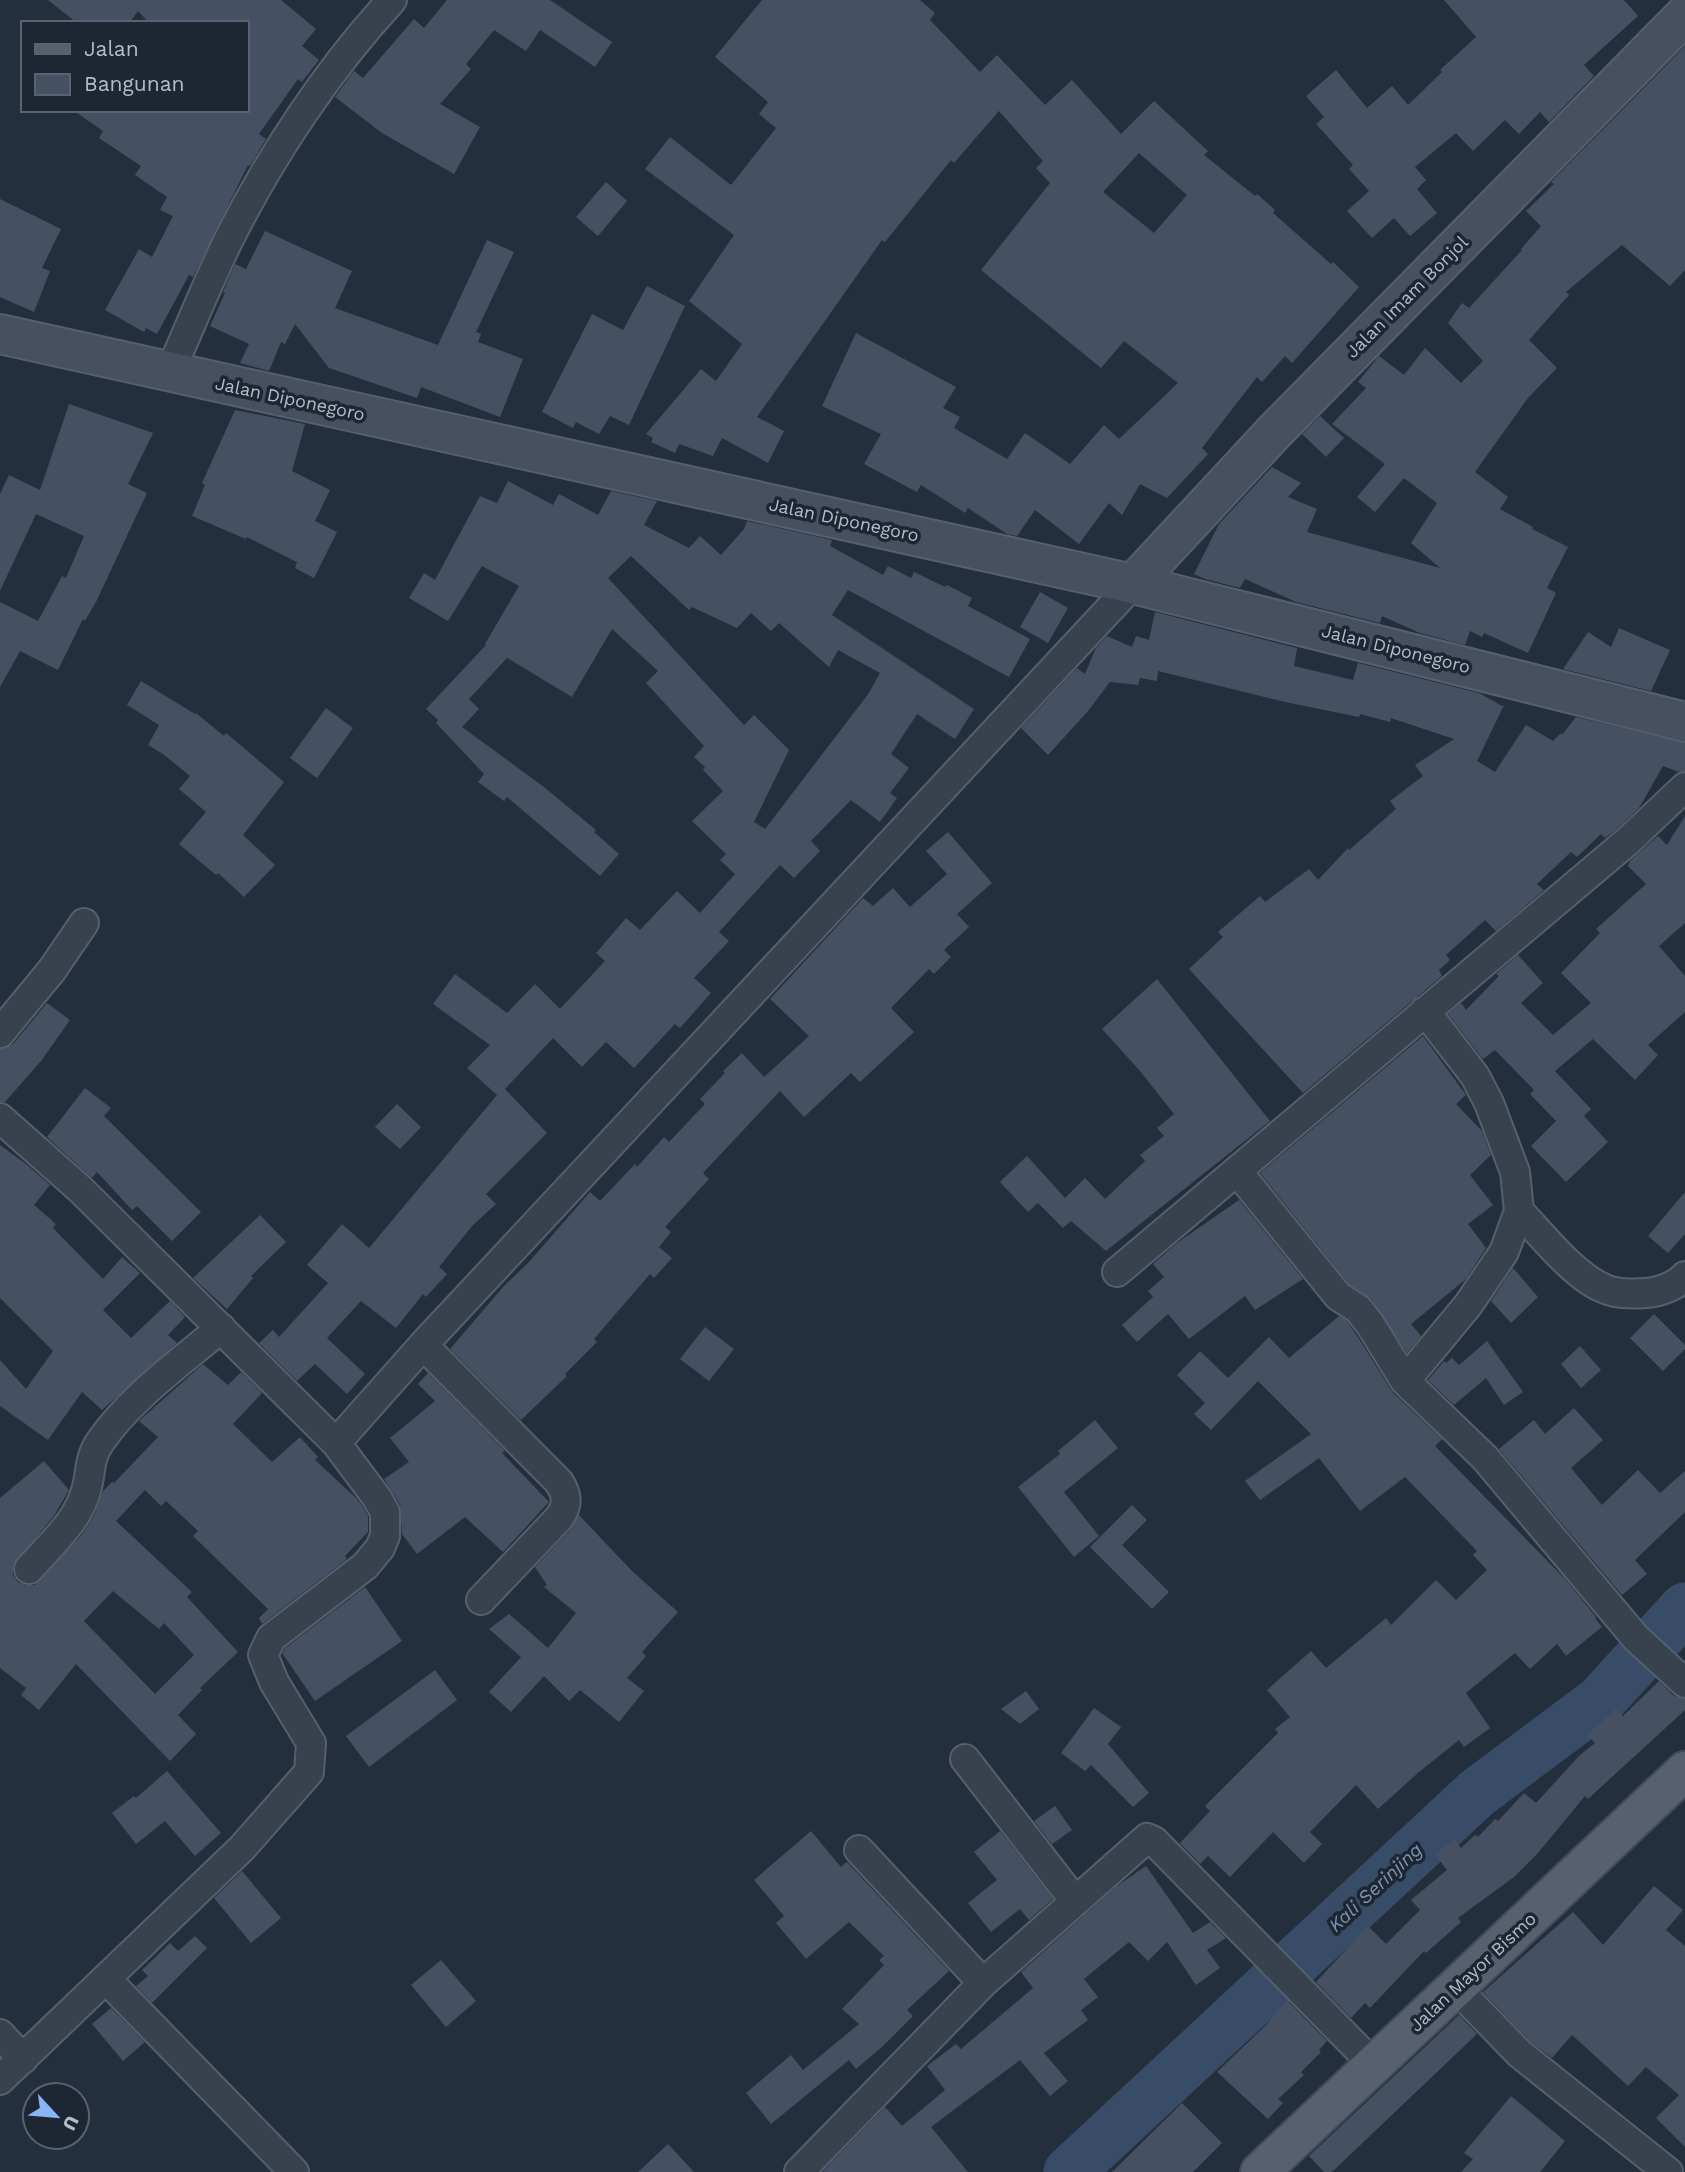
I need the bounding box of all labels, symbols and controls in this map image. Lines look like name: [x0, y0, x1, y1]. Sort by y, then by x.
legend: [21, 21, 248, 112]
text: Jalan: [84, 36, 139, 61]
text: Bangunan: [84, 71, 185, 96]
street label: Jalan Imam Bonjol: [1341, 231, 1472, 362]
street label: Jalan Diponegoro: [213, 372, 367, 425]
street label: Jalan Diponegoro: [767, 493, 921, 546]
street label: Jalan Diponegoro: [1320, 620, 1473, 677]
water label: Kali Serinjing: [1324, 1838, 1427, 1937]
street label: Jalan Mayor Bismo: [1405, 1908, 1540, 2036]
north arrow: [21, 2081, 91, 2151]
text: U: [58, 2112, 84, 2134]

